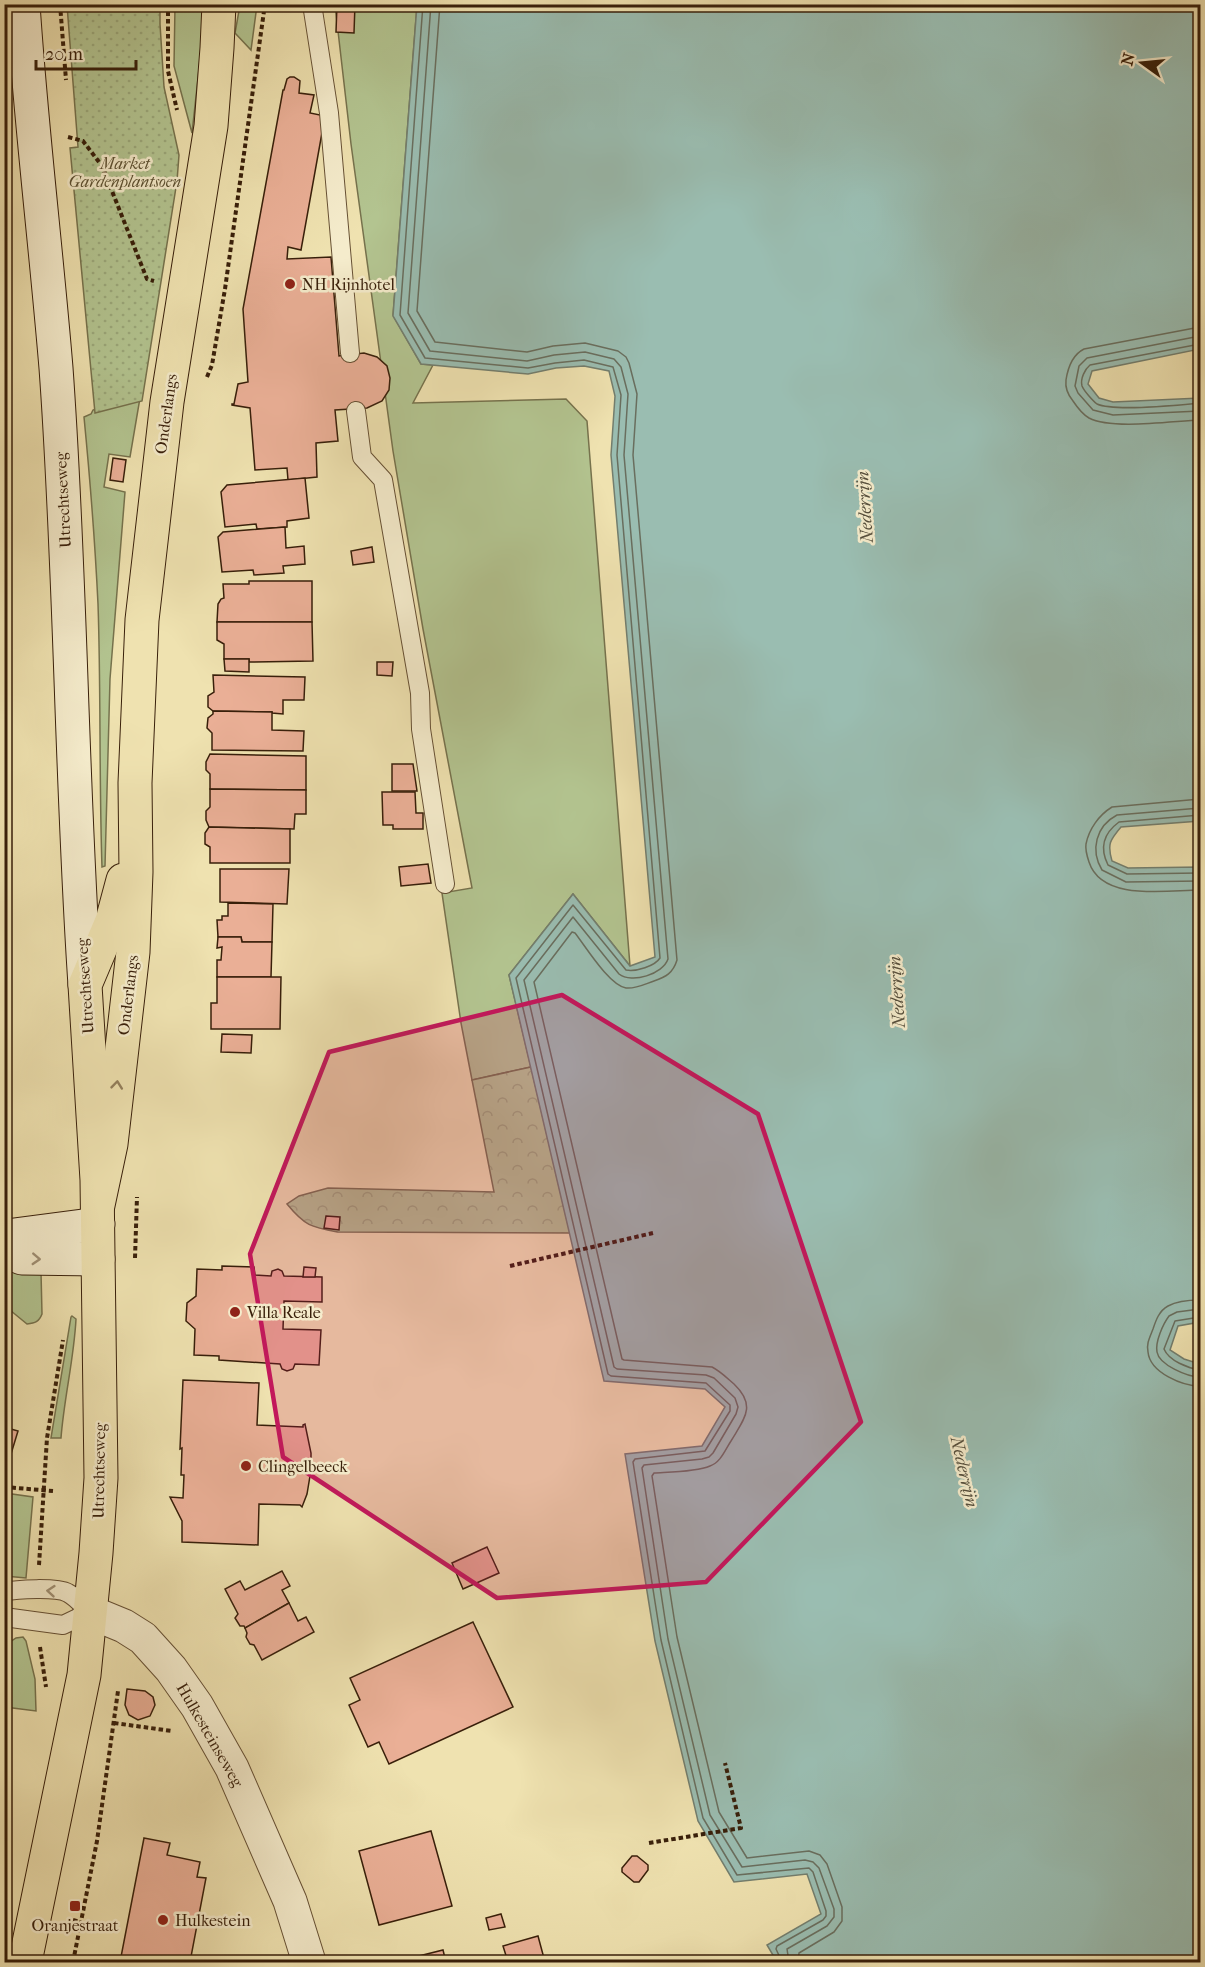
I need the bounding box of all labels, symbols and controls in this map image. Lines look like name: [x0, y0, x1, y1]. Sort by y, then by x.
scale bar: [36, 33, 136, 71]
north arrow: [1112, 33, 1172, 93]
text: 20 m: [45, 44, 83, 65]
text: N: [1117, 50, 1139, 68]
park label: Market Gardenplantsoen: [69, 154, 181, 191]
place label: NH Rijnhotel: [302, 275, 395, 294]
marker: NH Rijnhotel: [283, 277, 297, 291]
street label: Onderlangs: [151, 373, 181, 455]
street label: Utrechtseweg: [51, 451, 75, 548]
water label: Nederrijn: [852, 470, 878, 545]
street label: Utrechtseweg: [72, 937, 98, 1035]
street label: Onderlangs: [114, 954, 142, 1036]
water label: Nederrijn: [884, 955, 910, 1030]
one-way arrow: [111, 1080, 123, 1090]
one-way arrow: [32, 1252, 41, 1265]
place label: Villa Reale: [246, 1303, 321, 1322]
marker: Villa Reale: [228, 1305, 242, 1319]
street label: Utrechtseweg: [89, 1422, 109, 1519]
water label: Nederrijn: [945, 1434, 982, 1510]
place label: Clingelbeeck: [258, 1457, 348, 1476]
marker: Clingelbeeck: [239, 1459, 253, 1473]
one-way arrow: [47, 1585, 56, 1598]
street label: Hulkesteinseweg: [172, 1680, 248, 1791]
marker: Oranjestraat: [68, 1899, 82, 1913]
place label: Hulkestein: [175, 1911, 251, 1930]
marker: Hulkestein: [156, 1913, 170, 1927]
place label: Oranjestraat: [32, 1916, 119, 1935]

